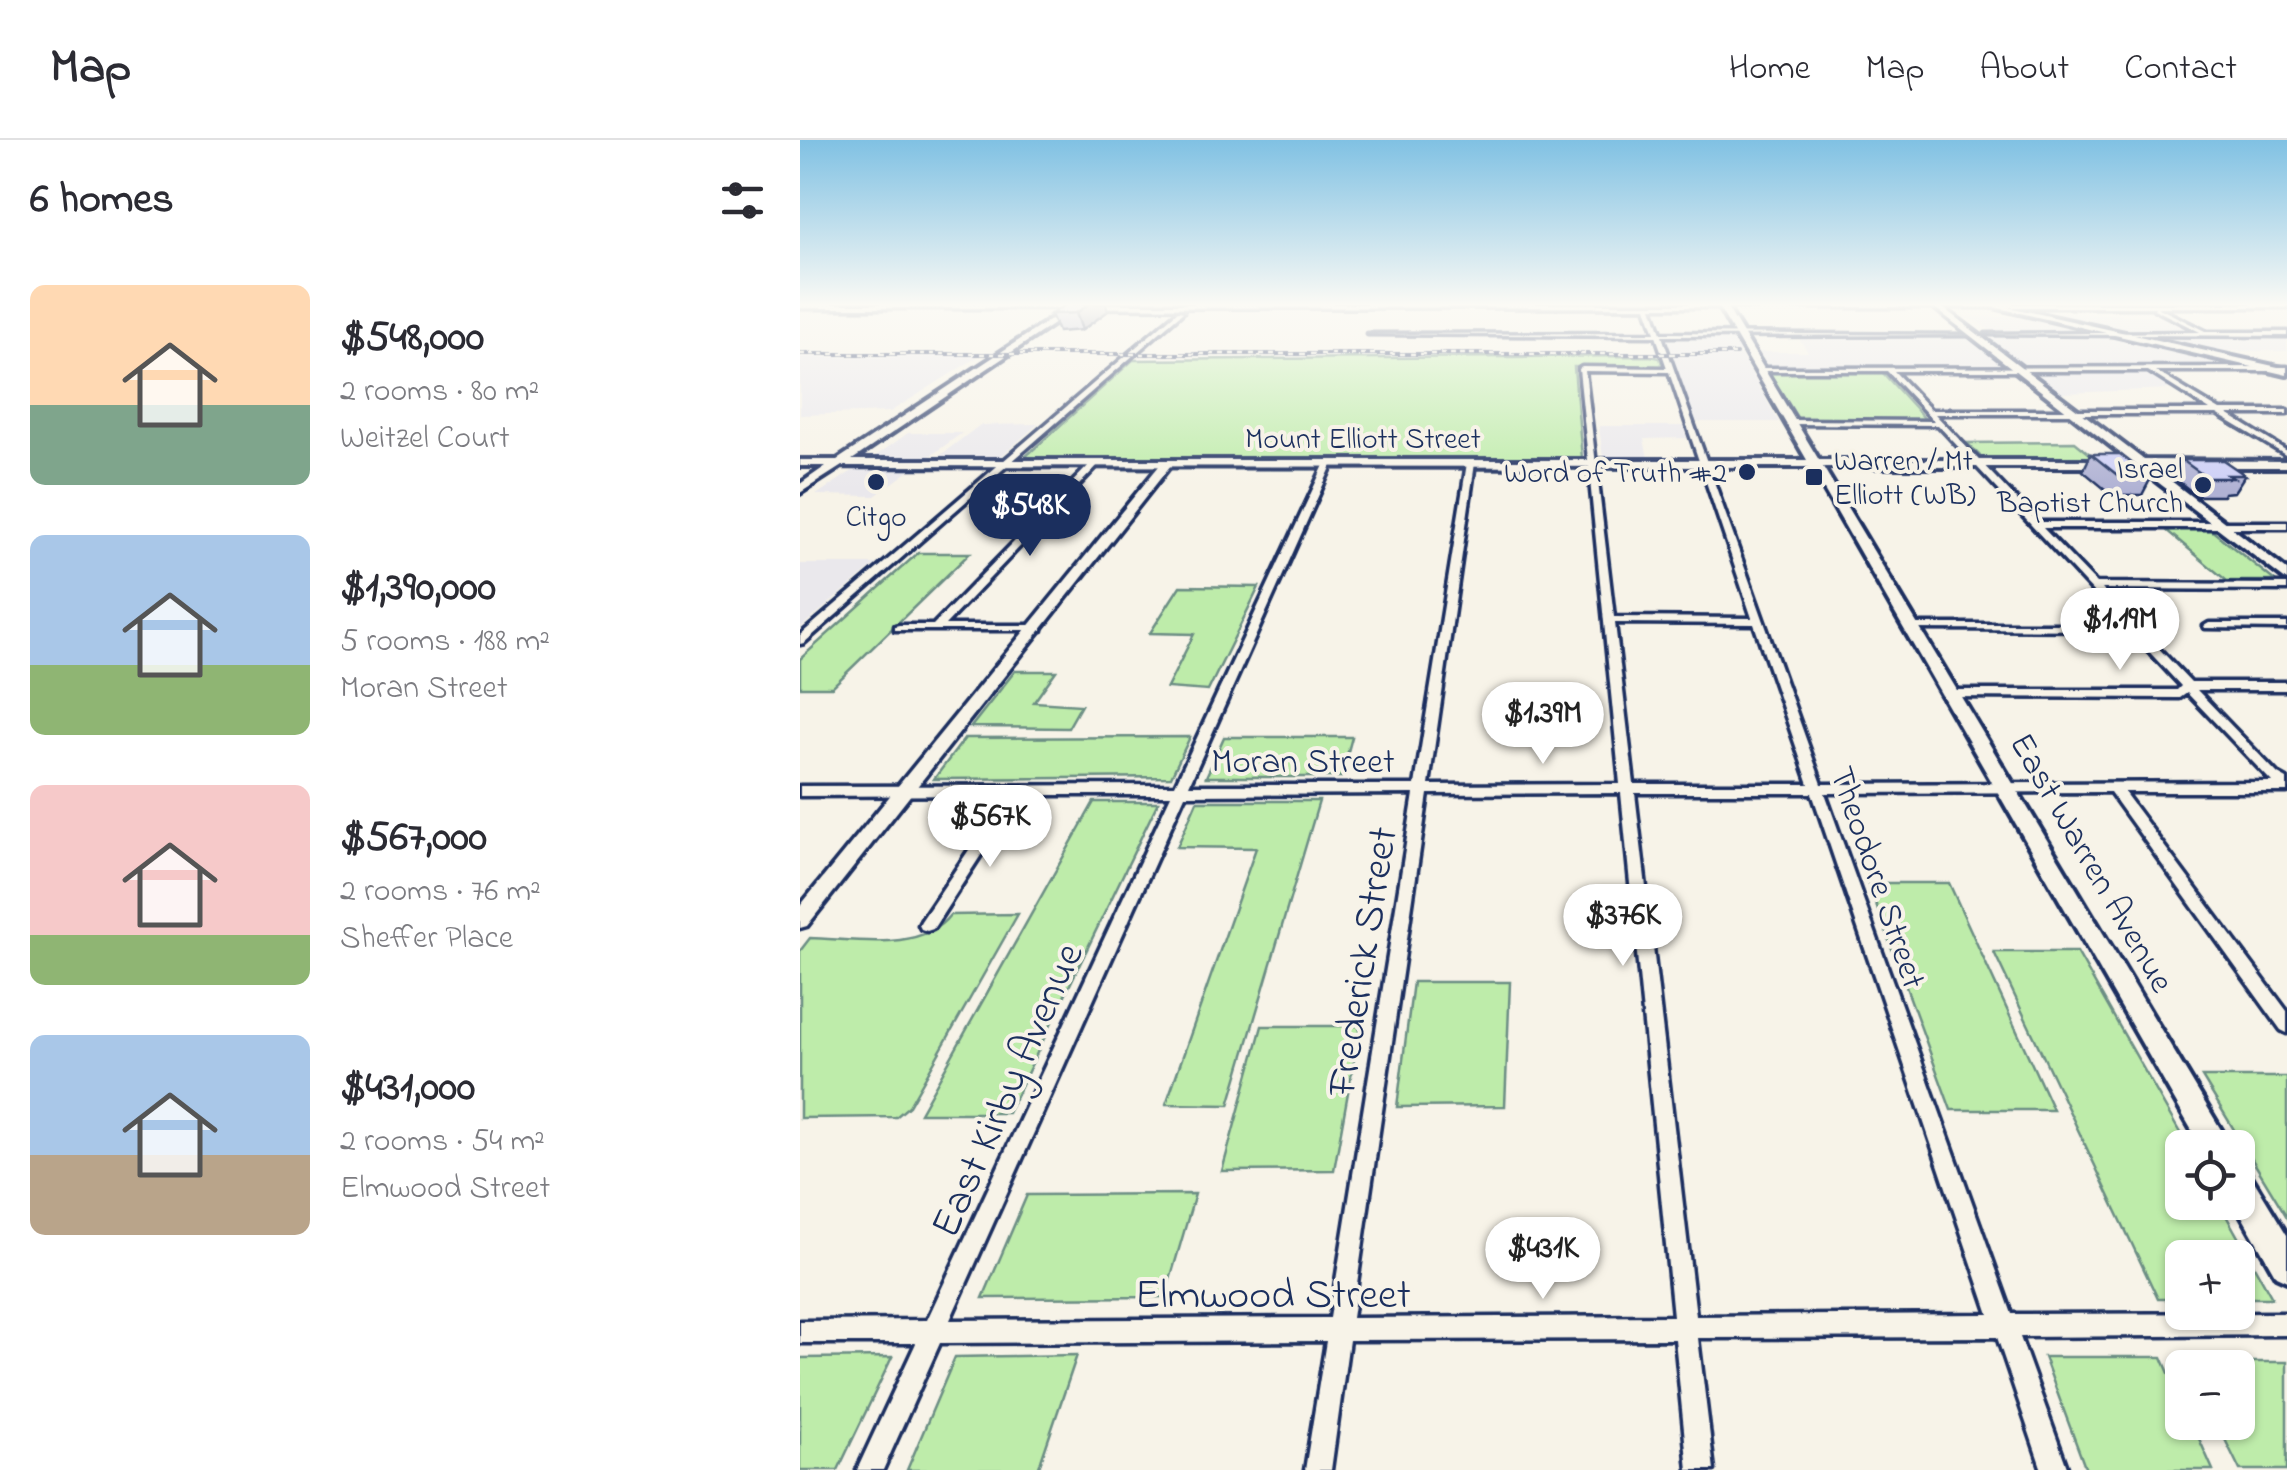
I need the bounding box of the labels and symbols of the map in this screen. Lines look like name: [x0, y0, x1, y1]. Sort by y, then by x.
street label: Mount Elliott Street: [1245, 419, 1481, 463]
place label: Warren / Mt Elliott (WB): [1834, 441, 1976, 519]
place label: Israel Baptist Church: [1996, 449, 2183, 527]
place label: Word of Truth #2: [1504, 453, 1727, 497]
marker: Word of Truth #2: [1736, 461, 1758, 483]
marker: Warren / Mt Elliott (WB): [1803, 466, 1825, 488]
marker: Citgo: [865, 471, 887, 493]
pin: $548K: [960, 474, 1100, 559]
marker: Israel Baptist Church: [2192, 474, 2214, 496]
place label: Citgo: [845, 497, 907, 541]
pin: $1.19M: [2039, 588, 2201, 673]
pin: $1.39M: [1462, 682, 1624, 767]
street label: East Warren Avenue: [1995, 724, 2185, 1003]
street label: Moran Street: [1211, 738, 1395, 789]
street label: Theodore Street: [1814, 760, 1938, 996]
pin: $567K: [920, 785, 1060, 870]
street label: Frederick Street: [1313, 823, 1416, 1102]
pin: $376K: [1553, 884, 1693, 969]
street label: East Kirby Avenue: [917, 934, 1101, 1248]
pin: $431K: [1473, 1217, 1613, 1302]
street label: Elmwood Street: [1135, 1266, 1411, 1327]

